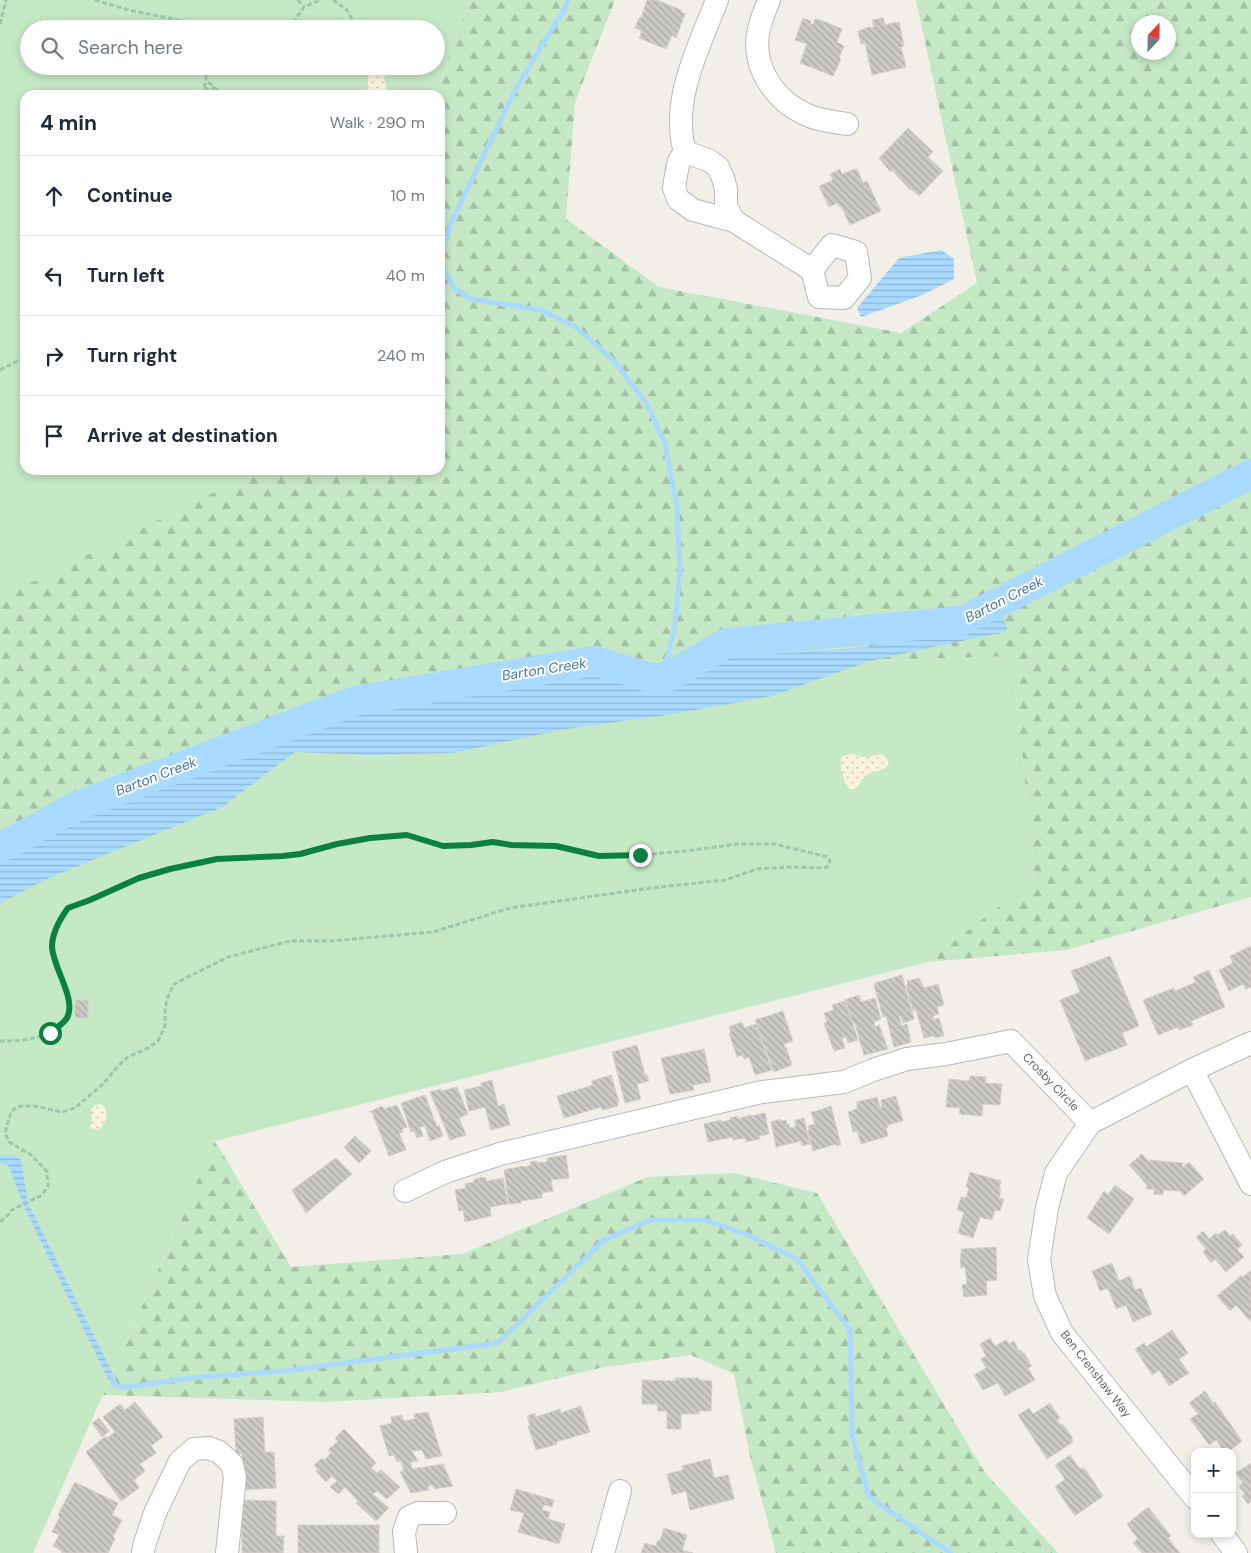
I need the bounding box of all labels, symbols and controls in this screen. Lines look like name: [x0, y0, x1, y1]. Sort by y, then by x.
north arrow: [1131, 15, 1176, 60]
search box: [20, 20, 445, 75]
icon: search: [38, 34, 66, 62]
text: Search here: [78, 35, 183, 60]
text: 4 min: [40, 109, 97, 137]
text: Walk · 290 m: [330, 112, 425, 133]
icon: ahead: [40, 182, 68, 210]
text: Continue: [87, 183, 173, 208]
text: 10 m: [391, 185, 425, 206]
icon: left: [40, 262, 68, 290]
text: Turn left: [87, 263, 165, 288]
text: 40 m: [386, 265, 425, 286]
icon: right: [40, 342, 68, 370]
text: Turn right: [87, 343, 177, 368]
text: 240 m: [377, 345, 425, 366]
icon: arrive: [40, 422, 68, 450]
text: Arrive at destination: [87, 423, 278, 448]
water label: Barton Creek: [962, 571, 1047, 626]
water label: Barton Creek: [501, 653, 588, 685]
water label: Barton Creek: [113, 752, 200, 800]
route end: [629, 844, 652, 867]
route start: [39, 1022, 62, 1045]
street label: Crosby Circle: [1019, 1050, 1083, 1115]
street label: Ben Crenshaw Way: [1057, 1327, 1135, 1421]
map controls: [1191, 1448, 1236, 1538]
button: +: [1191, 1448, 1236, 1493]
button: −: [1191, 1493, 1236, 1538]

